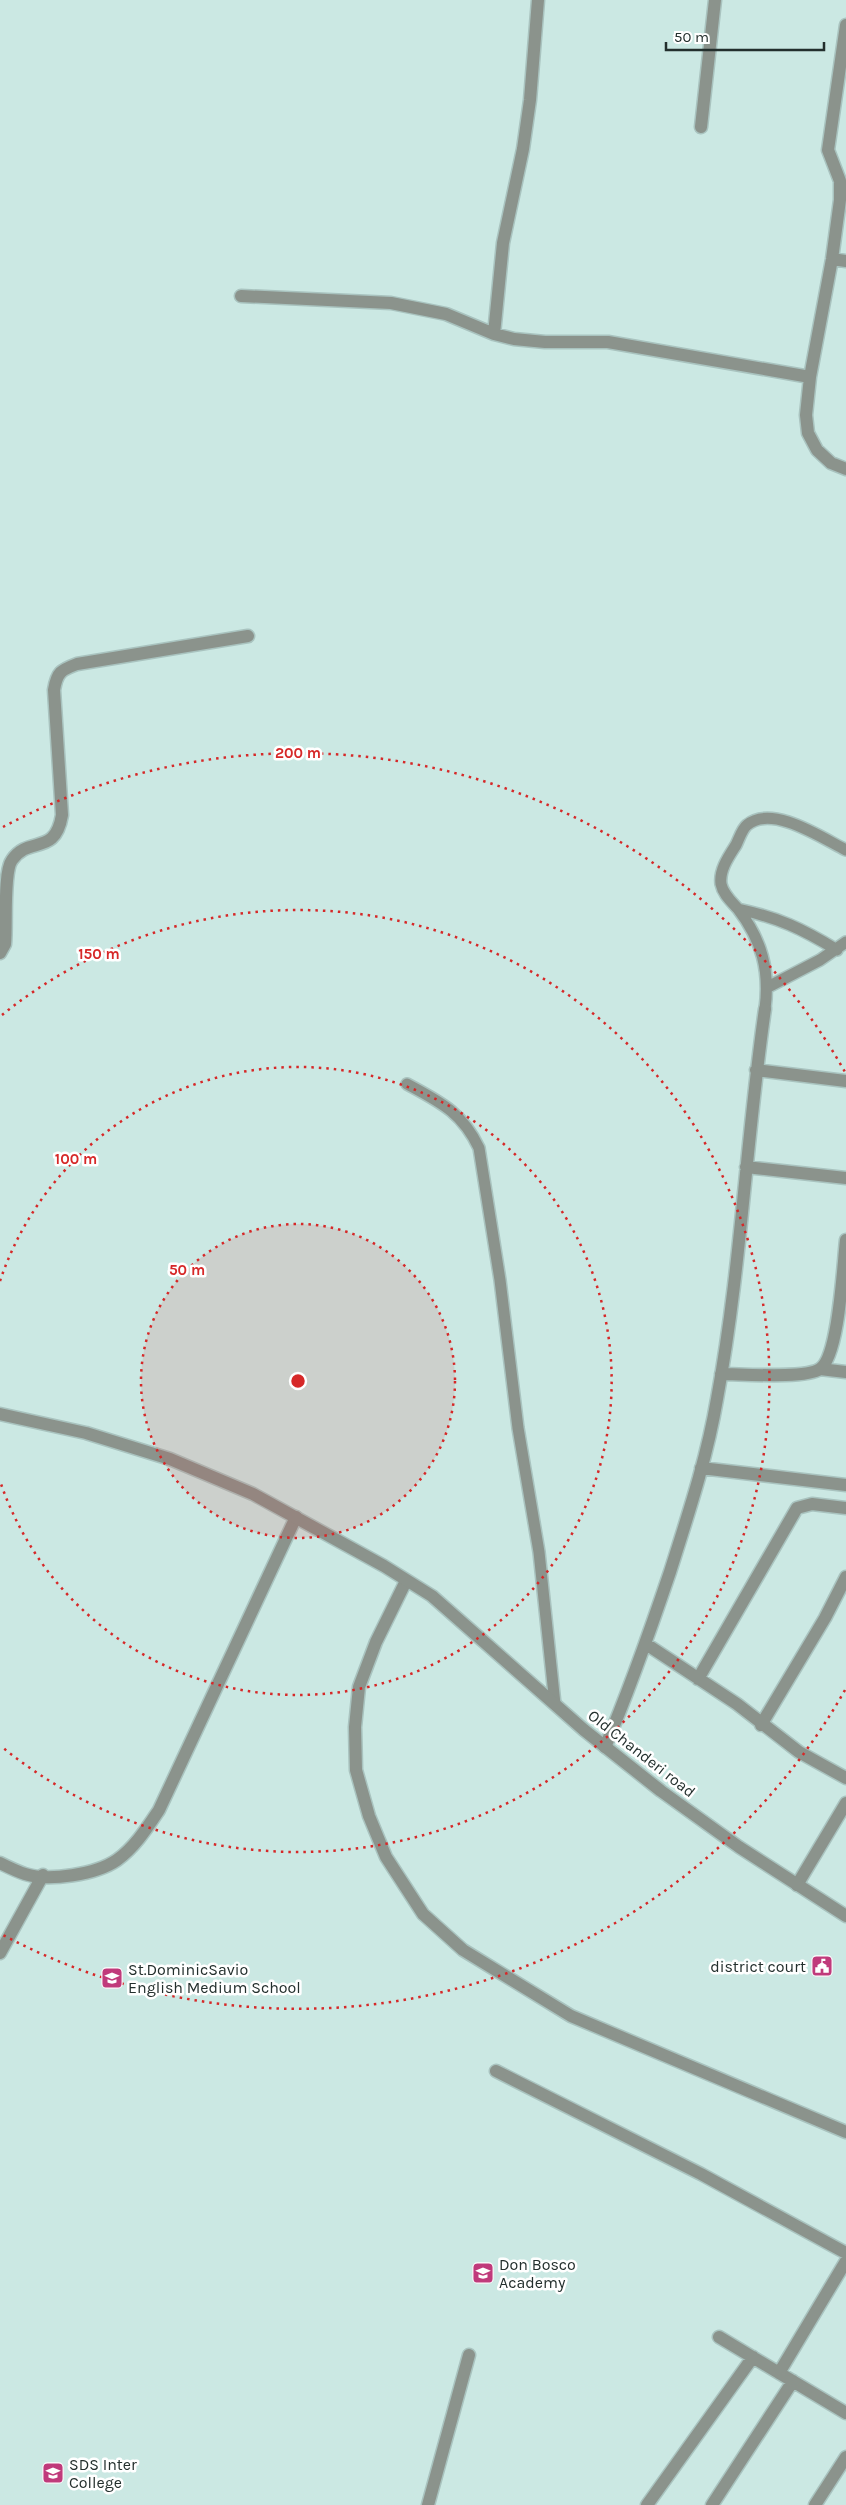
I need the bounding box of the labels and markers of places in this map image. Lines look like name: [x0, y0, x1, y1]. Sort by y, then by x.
centre of rings: [289, 1372, 307, 1390]
public building icon: district court: [810, 1954, 834, 1978]
place label: district court: [710, 1957, 806, 1976]
place label: St.DominicSavio English Medium School: [128, 1960, 301, 1997]
school or university icon: St.DominicSavio English Medium School: [100, 1966, 124, 1990]
place label: Don Bosco Academy: [499, 2255, 576, 2292]
school or university icon: Don Bosco Academy: [471, 2261, 495, 2285]
place label: SDS Inter College: [69, 2455, 137, 2492]
school or university icon: SDS Inter College: [41, 2461, 65, 2485]

